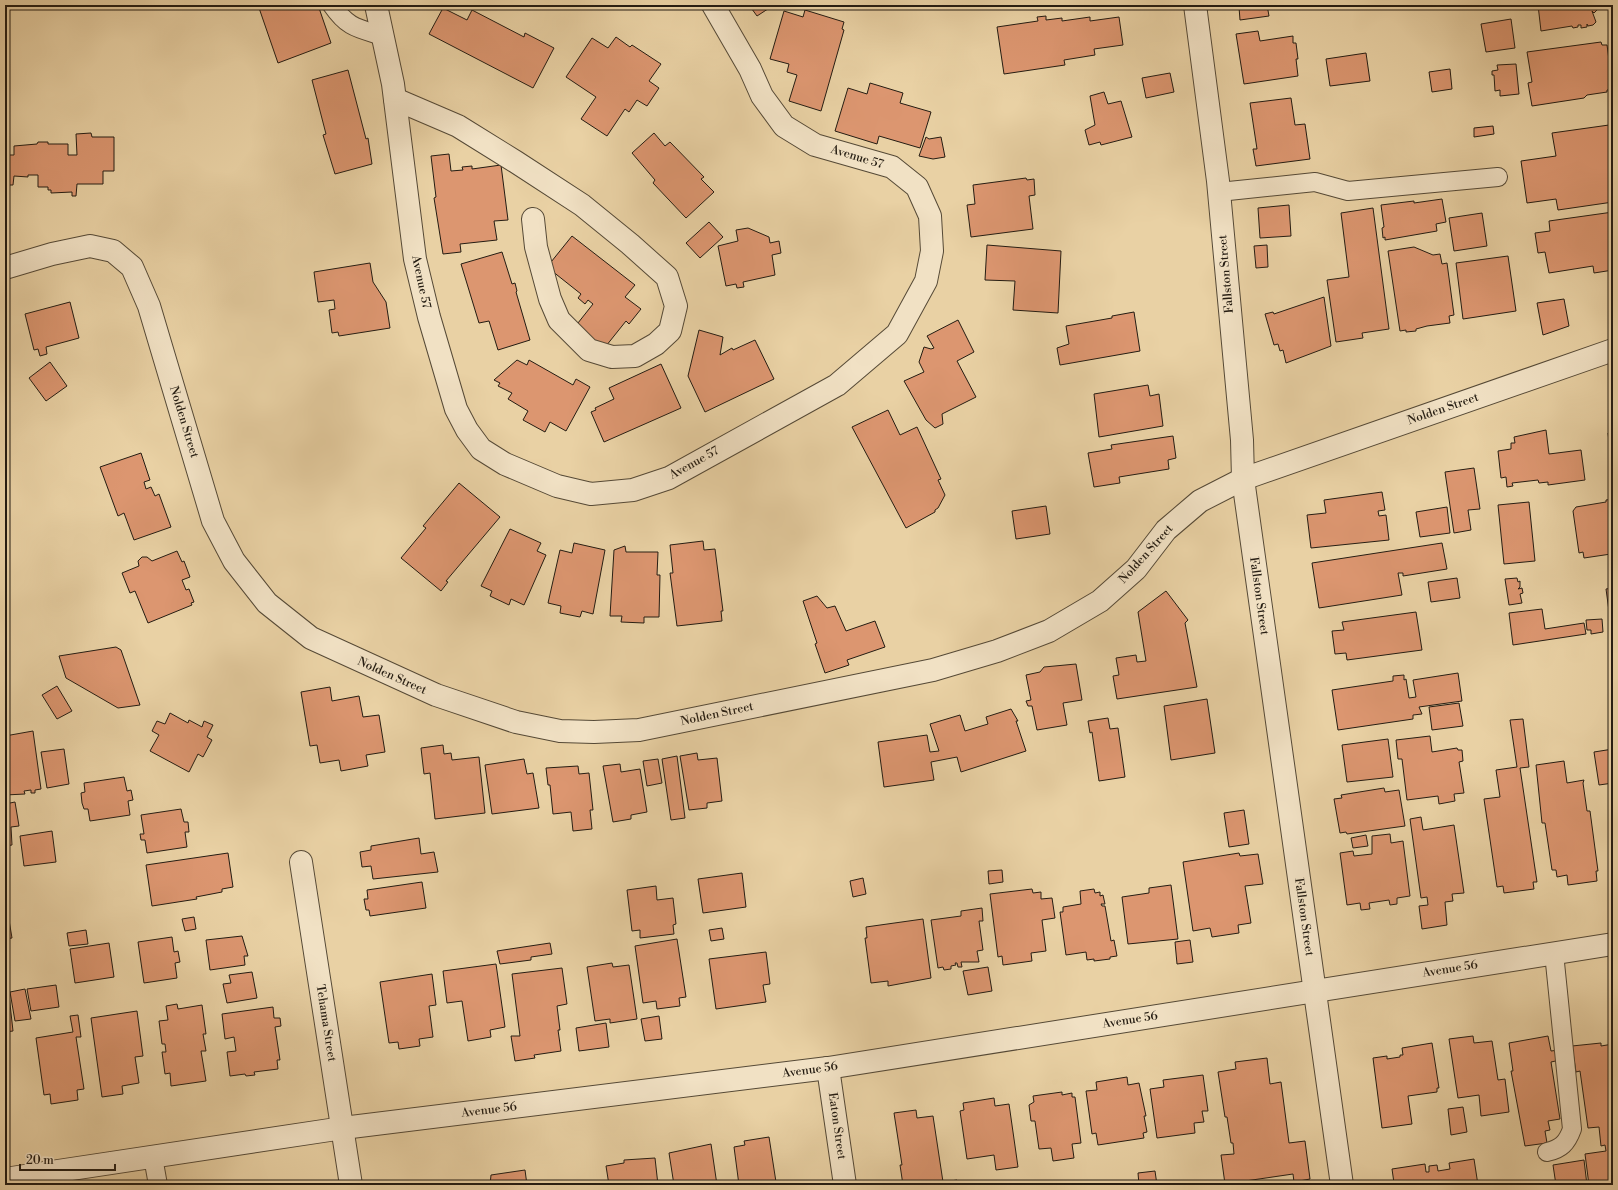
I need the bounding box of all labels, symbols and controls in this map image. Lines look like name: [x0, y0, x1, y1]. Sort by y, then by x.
street label: Avenue 57: [828, 142, 885, 172]
street label: Fallston Street: [1215, 233, 1237, 314]
street label: Avenue 57: [408, 253, 434, 310]
street label: Nolden Street: [166, 384, 202, 460]
street label: Nolden Street: [1405, 390, 1481, 428]
street label: Avenue 57: [666, 443, 721, 483]
street label: Nolden Street: [1116, 521, 1177, 587]
street label: Fallston Street: [1246, 556, 1272, 637]
street label: Nolden Street: [355, 654, 430, 698]
street label: Nolden Street: [679, 699, 756, 729]
street label: Fallston Street: [1291, 877, 1317, 958]
street label: Avenue 56: [1420, 957, 1479, 981]
street label: Tehama Street: [312, 983, 340, 1064]
street label: Avenue 56: [1100, 1008, 1159, 1032]
street label: Avenue 56: [780, 1059, 839, 1081]
street label: Eaton Street: [825, 1092, 849, 1161]
street label: Avenue 56: [459, 1099, 518, 1121]
scale bar: [20, 1146, 115, 1172]
text: 20 m: [26, 1153, 54, 1168]

